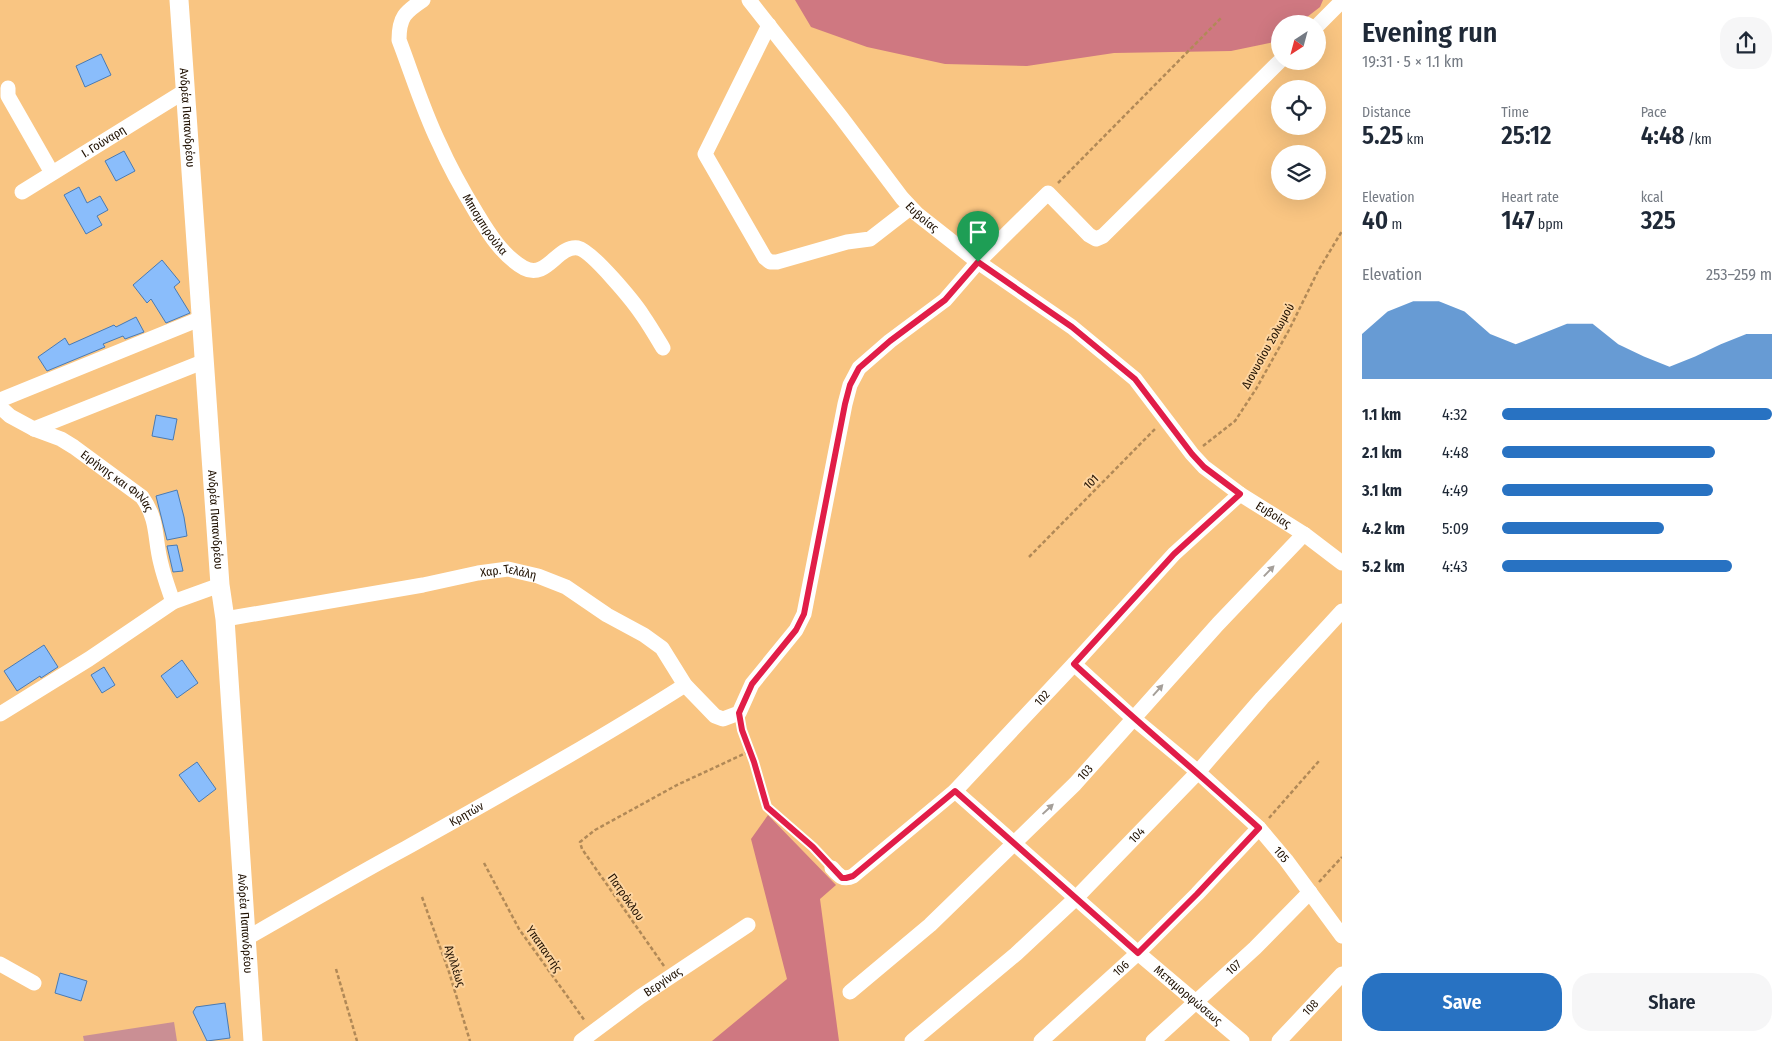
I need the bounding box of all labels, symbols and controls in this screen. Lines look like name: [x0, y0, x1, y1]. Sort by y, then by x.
north arrow: [1271, 15, 1326, 70]
map controls: [1271, 15, 1326, 200]
text: Evening run: [1362, 16, 1497, 49]
button: share: [1720, 17, 1772, 69]
text: 19:31 · 5 × 1.1 km: [1362, 52, 1463, 71]
street label: Ανδρέα Παπανδρέου: [177, 67, 198, 168]
button: locate: [1271, 80, 1326, 135]
text: Distance: [1362, 104, 1411, 121]
text: Time: [1501, 104, 1529, 121]
text: Pace: [1641, 104, 1667, 121]
text: 5.25: [1362, 121, 1403, 151]
text: 25:12: [1501, 121, 1552, 151]
text: 4:48: [1641, 121, 1685, 151]
street label: Ι. Γούναρη: [79, 122, 128, 160]
text: km: [1403, 131, 1424, 148]
text: /km: [1685, 131, 1712, 148]
button: layers: [1271, 145, 1326, 200]
text: Elevation: [1362, 189, 1415, 206]
text: Heart rate: [1501, 189, 1559, 206]
text: kcal: [1641, 189, 1663, 206]
street label: Μπισμπιρούλα: [460, 191, 510, 258]
street label: Ευβοίας: [903, 199, 941, 235]
text: 40: [1362, 206, 1388, 236]
text: 147: [1501, 206, 1534, 236]
text: 325: [1641, 206, 1676, 236]
pin: [957, 211, 999, 262]
text: m: [1388, 216, 1402, 233]
text: bpm: [1534, 216, 1563, 233]
icon: arrive: [964, 218, 992, 246]
text: Elevation: [1362, 265, 1422, 284]
text: 253–259 m: [1706, 265, 1772, 284]
street label: Διονυσίου Σολωμού: [1239, 301, 1297, 391]
text: 1.1 km: [1362, 405, 1401, 424]
text: 4:32: [1442, 405, 1467, 424]
text: 2.1 km: [1362, 443, 1402, 462]
text: 4:48: [1442, 443, 1469, 462]
street label: Ειρήνης και Φιλίας: [78, 447, 156, 514]
street label: Ανδρέα Παπανδρέου: [205, 470, 226, 570]
street label: 101: [1081, 472, 1101, 492]
text: 3.1 km: [1362, 481, 1402, 500]
text: 4:49: [1442, 481, 1468, 500]
street label: Ευβοίας: [1253, 499, 1294, 531]
text: 4.2 km: [1362, 519, 1405, 538]
text: 5:09: [1442, 519, 1469, 538]
text: 5.2 km: [1362, 557, 1405, 576]
text: 4:43: [1442, 557, 1468, 576]
street label: Χαρ. Τελάλη: [479, 562, 538, 582]
one-way arrow: [1263, 565, 1275, 577]
one-way arrow: [1152, 684, 1164, 696]
street label: 102: [1031, 687, 1053, 709]
street label: 103: [1075, 762, 1096, 783]
street label: Κρητών: [447, 798, 487, 829]
one-way arrow: [1042, 803, 1054, 815]
street label: 104: [1126, 824, 1148, 846]
street label: 105: [1271, 844, 1292, 866]
street label: Πατρόκλου: [605, 871, 647, 923]
street label: Ανδρέα Παπανδρέου: [235, 873, 255, 974]
street label: Υπαπαντής: [523, 923, 565, 975]
street label: Αχιλλέως: [442, 943, 468, 989]
street label: 107: [1223, 957, 1244, 978]
street label: 106: [1110, 958, 1132, 979]
street label: Μεταμορφώσεως: [1151, 963, 1225, 1028]
street label: Βεργίνας: [641, 964, 684, 999]
button: Save: [1362, 973, 1562, 1031]
button: Share: [1572, 973, 1772, 1031]
street label: 108: [1300, 997, 1321, 1018]

